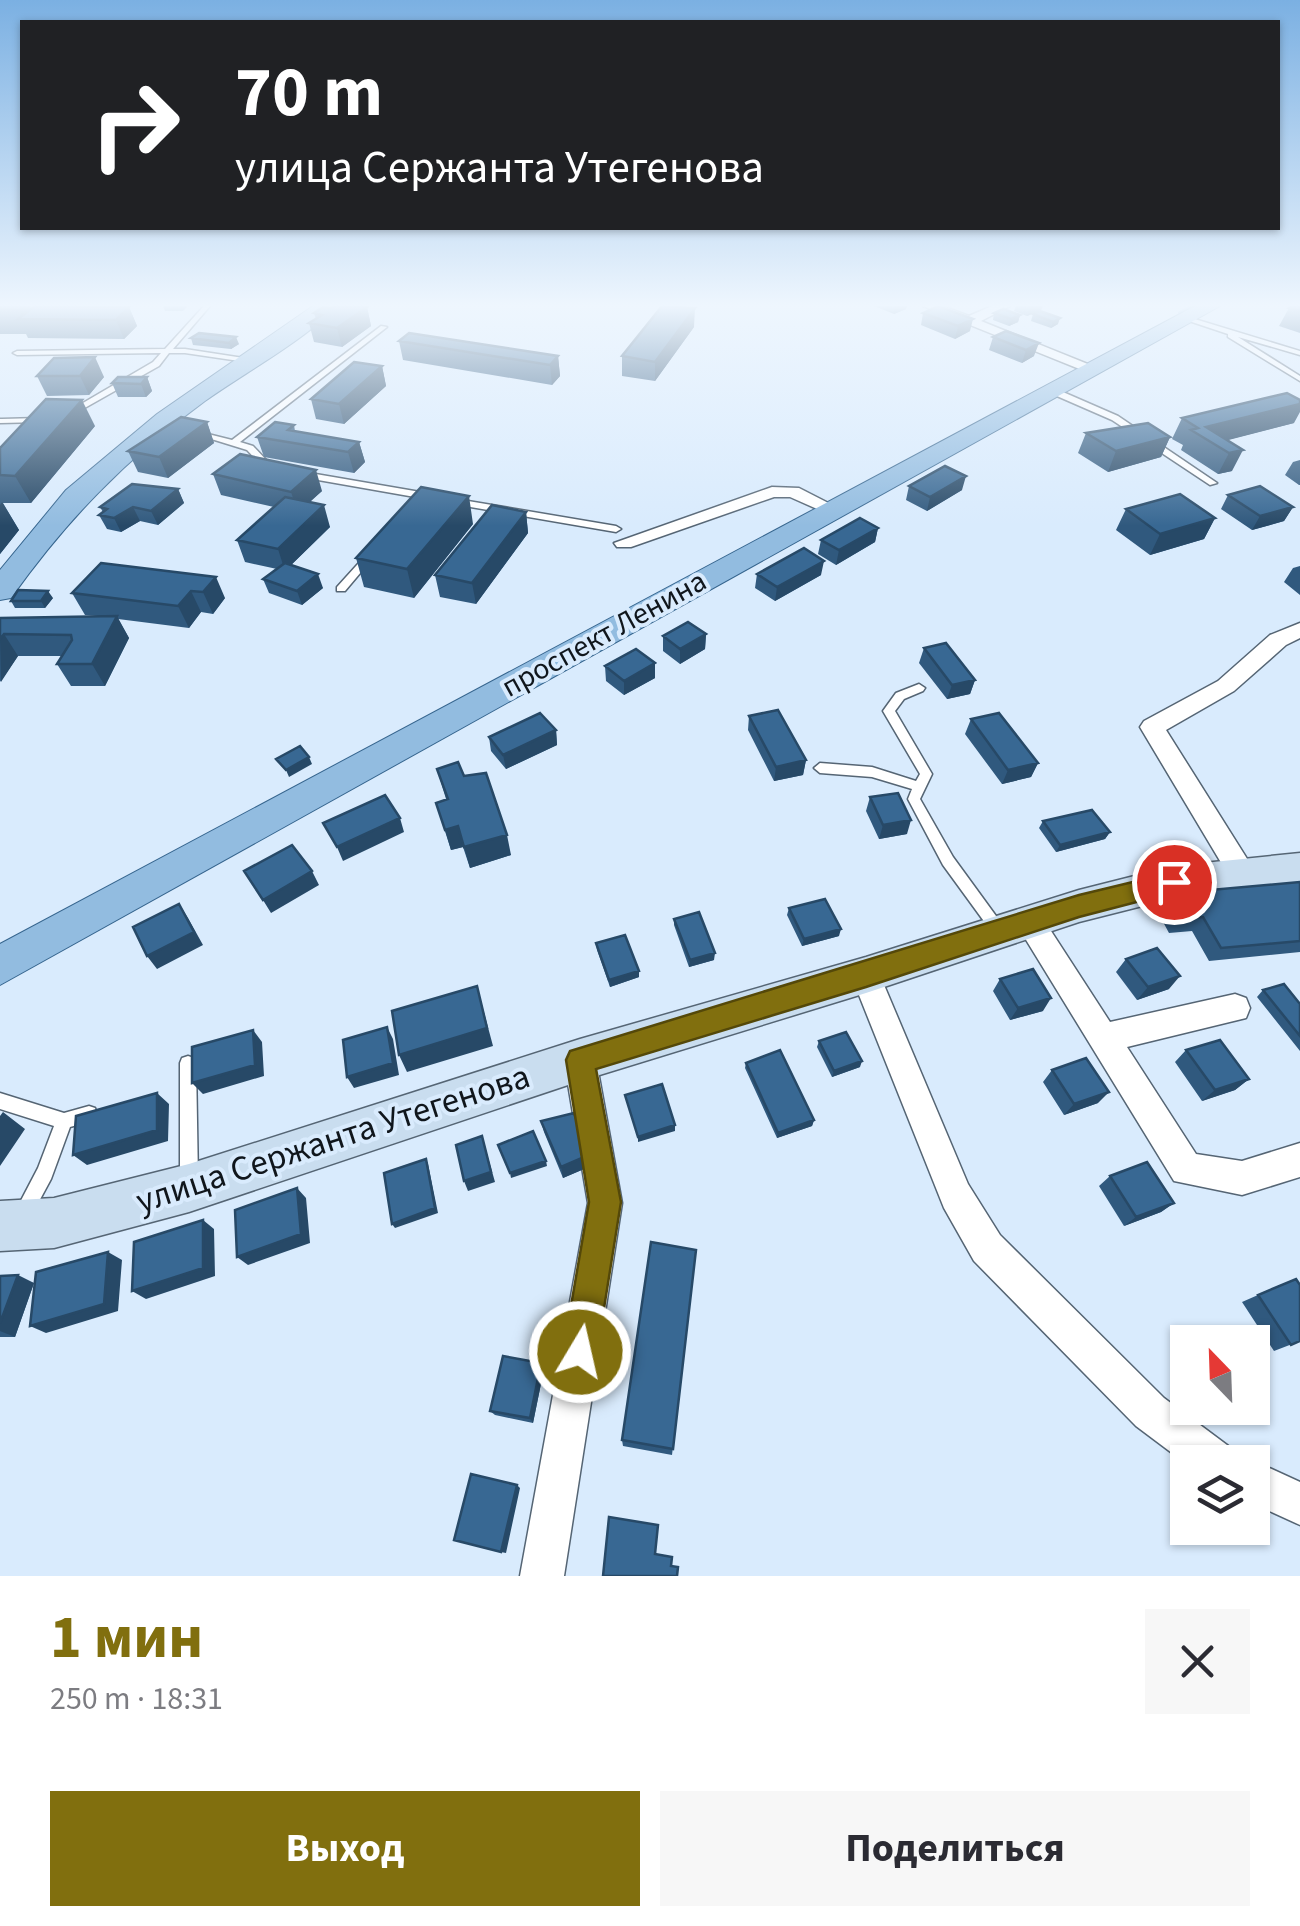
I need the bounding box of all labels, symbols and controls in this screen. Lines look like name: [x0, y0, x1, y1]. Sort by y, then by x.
text: 70 m: [235, 43, 383, 143]
icon: right: [70, 60, 200, 190]
text: улица Сержанта Утегенова: [235, 136, 764, 200]
street label: проспект Ленина: [494, 560, 714, 708]
pin: [1132, 840, 1217, 925]
icon: arrive: [1147, 855, 1202, 910]
street label: улица Сержанта Утегенова: [130, 1052, 536, 1226]
position arrow: [528, 1300, 632, 1404]
north arrow: [1170, 1325, 1270, 1425]
map controls: [1170, 1325, 1270, 1545]
button: layers: [1170, 1445, 1270, 1545]
text: 1 мин: [50, 1596, 203, 1681]
button: close: [1145, 1609, 1250, 1714]
text: 250 m · 18:31: [50, 1676, 223, 1722]
button: Выход: [50, 1791, 640, 1906]
button: Поделиться: [660, 1791, 1250, 1906]

